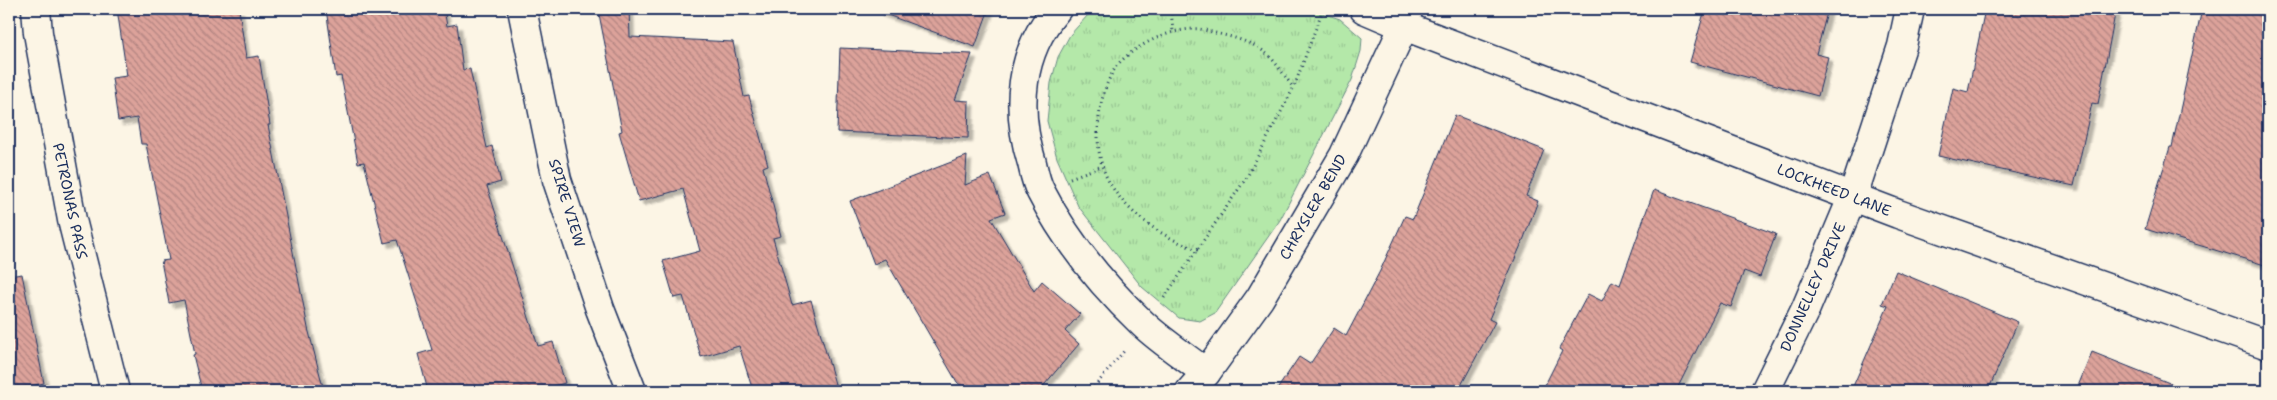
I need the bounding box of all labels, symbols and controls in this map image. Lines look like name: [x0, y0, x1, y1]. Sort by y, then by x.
street label: PETRONAS PASS: [48, 141, 92, 261]
street label: CHRYSLER BEND: [1275, 150, 1351, 263]
street label: SPIRE VIEW: [544, 156, 590, 250]
street label: LOCKHEED LANE: [1774, 159, 1894, 221]
street label: DONNELLEY DRIVE: [1776, 219, 1850, 355]

